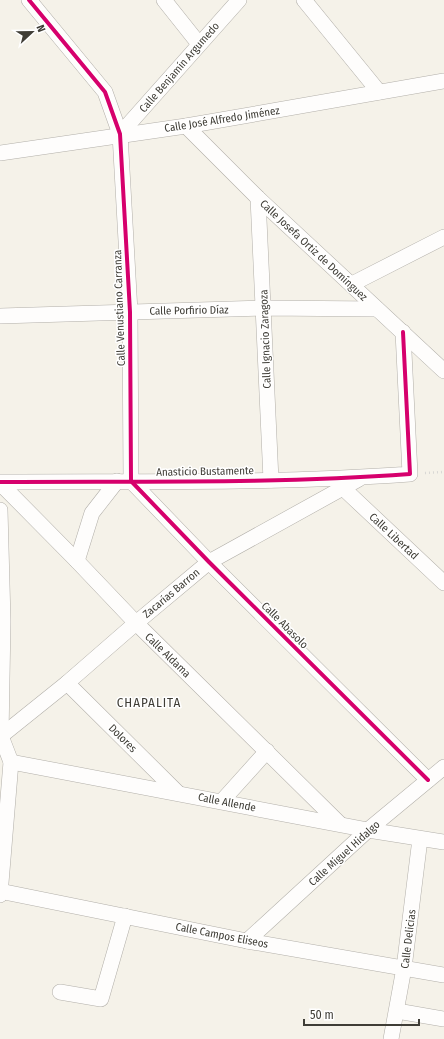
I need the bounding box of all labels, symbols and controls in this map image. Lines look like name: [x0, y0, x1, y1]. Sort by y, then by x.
north arrow: [12, 12, 52, 52]
street label: Calle Benjamín Argumedo: [137, 19, 222, 115]
text: N: [34, 23, 48, 34]
street label: Calle José Alfredo Jiménez: [164, 104, 281, 135]
street label: Calle Josefa Ortiz de Domínguez: [257, 197, 371, 304]
street label: Calle Venustiano Carranza: [111, 250, 128, 366]
street label: Calle Ignacio Zaragoza: [257, 289, 274, 389]
street label: Calle Porfirio Díaz: [149, 303, 229, 318]
street label: Anasticio Bustamente: [156, 464, 254, 479]
street label: Calle Libertad: [367, 510, 421, 562]
street label: Zacarías Barron: [140, 566, 202, 621]
street label: Calle Abasolo: [259, 599, 311, 651]
street label: Calle Aldama: [142, 630, 193, 680]
district label: CHAPALITA: [117, 695, 181, 710]
street label: Dolores: [106, 722, 140, 755]
street label: Calle Allende: [197, 791, 257, 814]
street label: Calle Miguel Hidalgo: [306, 818, 383, 889]
street label: Calle Delicias: [398, 908, 419, 969]
street label: Calle Campos Eliseos: [174, 920, 270, 951]
scale bar: [304, 1001, 419, 1027]
text: 50 m: [310, 1008, 334, 1022]

